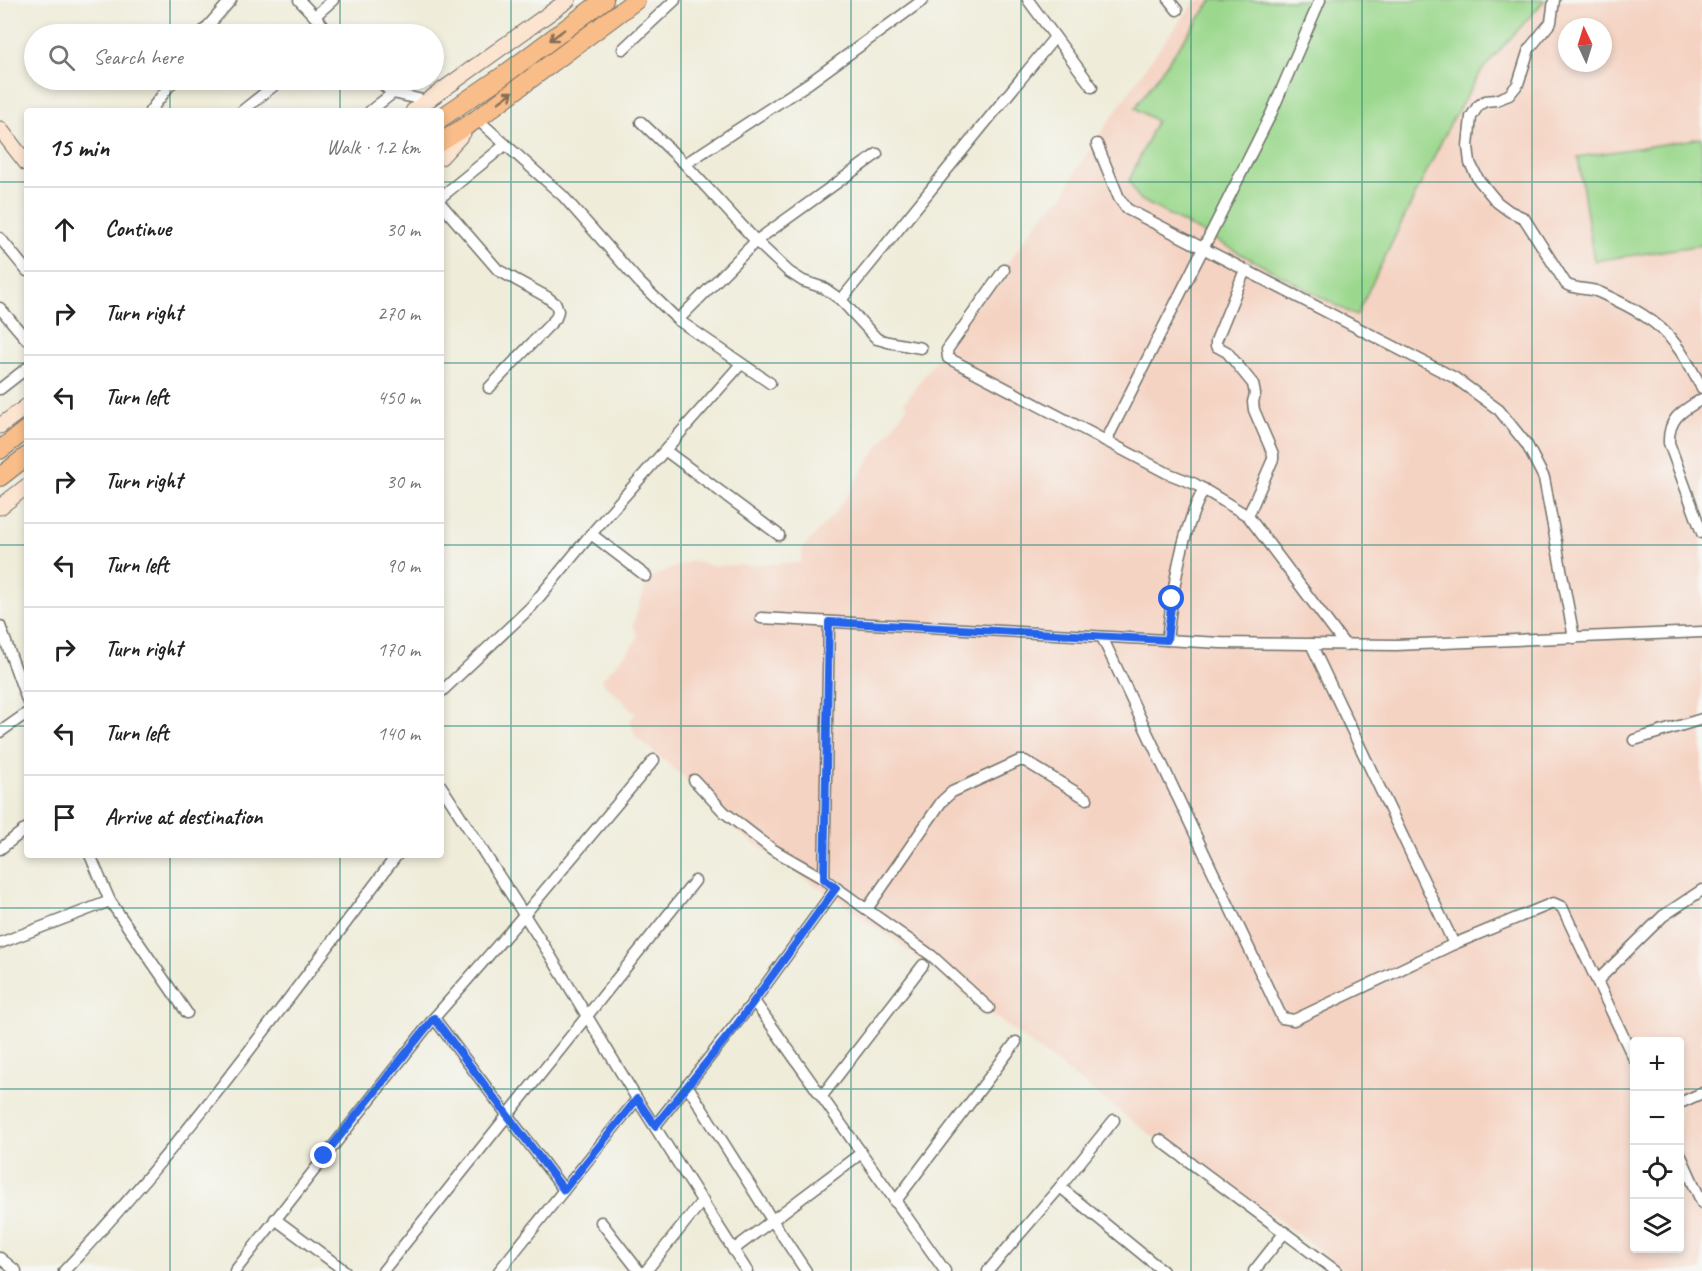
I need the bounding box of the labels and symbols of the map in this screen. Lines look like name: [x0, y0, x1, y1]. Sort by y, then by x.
north arrow: [1558, 18, 1612, 72]
one-way arrow: [550, 29, 566, 41]
one-way arrow: [498, 90, 514, 103]
route start: [1158, 585, 1184, 611]
route end: [310, 1142, 336, 1168]

